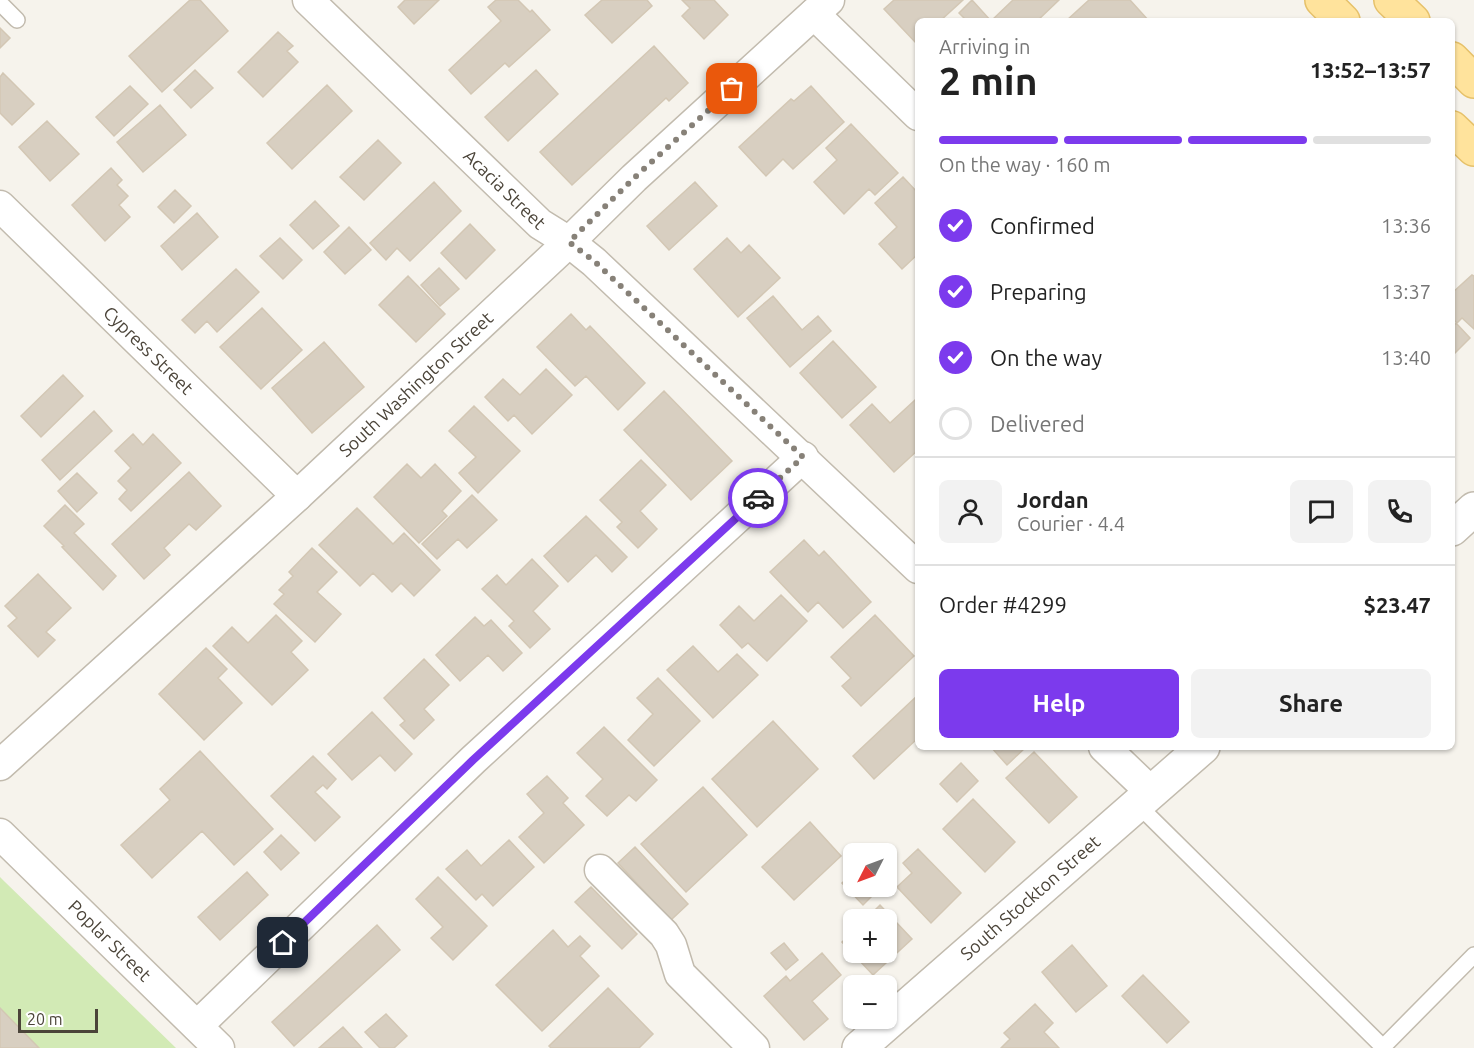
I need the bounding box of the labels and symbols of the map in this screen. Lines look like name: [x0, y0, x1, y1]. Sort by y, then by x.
pin: [706, 63, 757, 114]
street label: Acacia Street: [460, 145, 550, 233]
street label: Cypress Street: [100, 302, 198, 398]
street label: South Washington Street: [335, 307, 497, 460]
courier: [728, 468, 788, 528]
street label: South Stockton Street: [956, 831, 1104, 963]
north arrow: [843, 843, 897, 897]
street label: Poplar Street: [65, 896, 155, 985]
pin: [257, 917, 308, 968]
scale bar: [18, 1006, 98, 1034]

